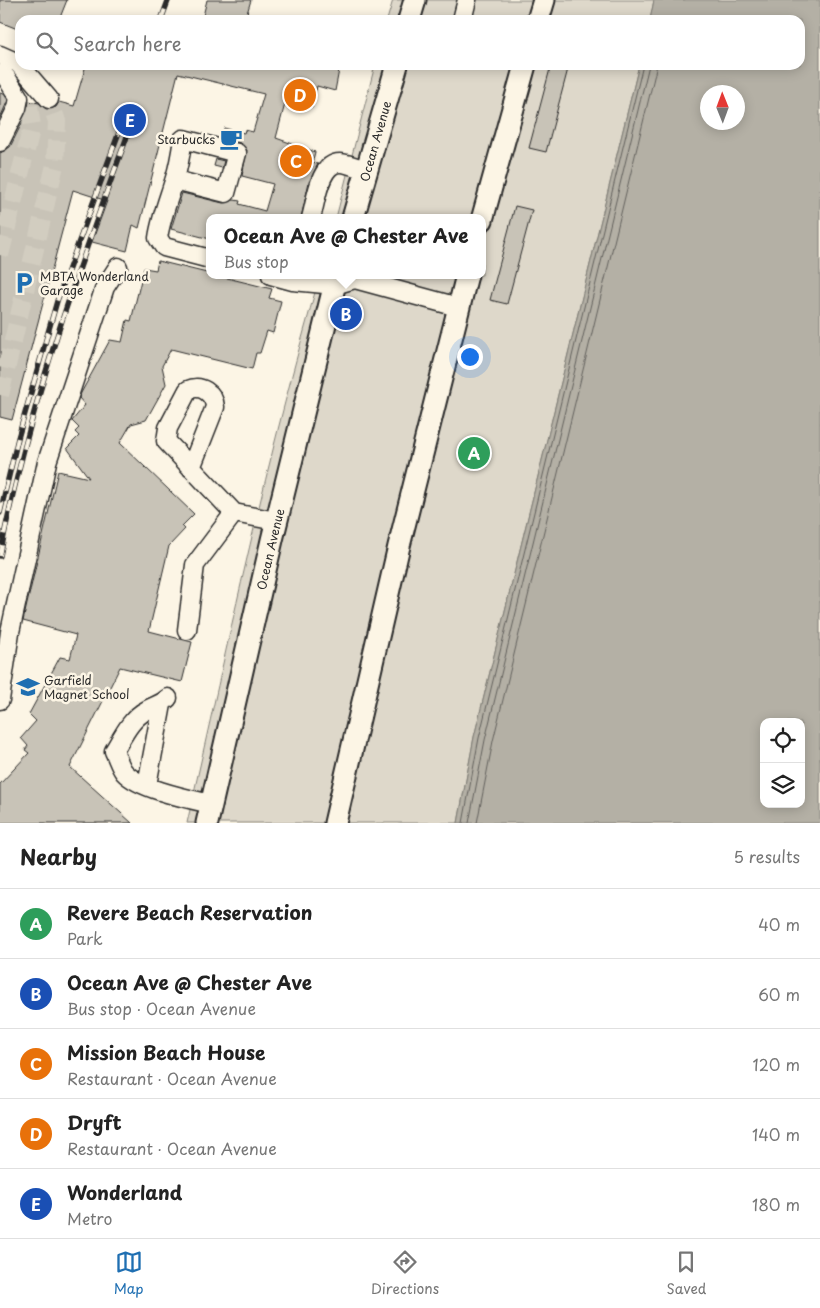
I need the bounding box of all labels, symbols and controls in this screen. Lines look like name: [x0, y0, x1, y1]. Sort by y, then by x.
search box: [15, 15, 805, 70]
icon: search: [33, 29, 61, 57]
text: Search here: [73, 29, 182, 57]
pin: D: [284, 76, 316, 114]
north arrow: [700, 85, 745, 130]
street label: Ocean Avenue: [355, 98, 395, 184]
pin: E: [114, 101, 146, 139]
cafe icon: Starbucks: [218, 126, 244, 152]
place label: Starbucks: [157, 130, 215, 148]
pin: C: [280, 142, 312, 180]
popup: [206, 214, 486, 279]
text: Ocean Ave @ Chester Ave: [223, 221, 469, 249]
text: Bus stop: [223, 249, 289, 273]
place label: MBTA Wonderland Garage: [40, 267, 150, 299]
parking icon: MBTA Wonderland Garage: [11, 270, 37, 296]
pin: B: [330, 295, 362, 333]
your location: [457, 344, 483, 370]
pin: A: [458, 434, 490, 472]
street label: Ocean Avenue: [252, 506, 289, 592]
place label: Garfield Magnet School: [44, 671, 129, 703]
school or university icon: Garfield Magnet School: [15, 674, 41, 700]
map controls: [760, 718, 805, 808]
button: locate: [760, 718, 805, 763]
button: layers: [760, 763, 805, 808]
text: Nearby: [20, 840, 97, 872]
text: 5 results: [733, 844, 800, 868]
text: Revere Beach Reservation: [67, 898, 312, 926]
text: A: [30, 912, 42, 936]
text: 40 m: [758, 912, 800, 936]
text: Park: [67, 926, 103, 950]
text: Ocean Ave @ Chester Ave: [67, 968, 312, 996]
text: B: [31, 982, 41, 1006]
text: 60 m: [758, 982, 800, 1006]
text: Bus stop · Ocean Avenue: [67, 996, 256, 1020]
text: Mission Beach House: [67, 1038, 265, 1066]
text: C: [30, 1052, 42, 1076]
text: 120 m: [753, 1052, 800, 1076]
text: Restaurant · Ocean Avenue: [67, 1066, 277, 1090]
text: Dryft: [67, 1108, 122, 1136]
text: D: [30, 1122, 42, 1146]
text: 140 m: [752, 1122, 800, 1146]
text: Restaurant · Ocean Avenue: [67, 1136, 277, 1160]
text: Wonderland: [67, 1178, 182, 1206]
text: E: [31, 1192, 41, 1216]
text: 180 m: [752, 1192, 800, 1216]
text: Metro: [67, 1206, 112, 1230]
tab: Map: [114, 1248, 144, 1299]
tab: Directions: [371, 1248, 439, 1299]
tab: Saved: [667, 1248, 706, 1299]

